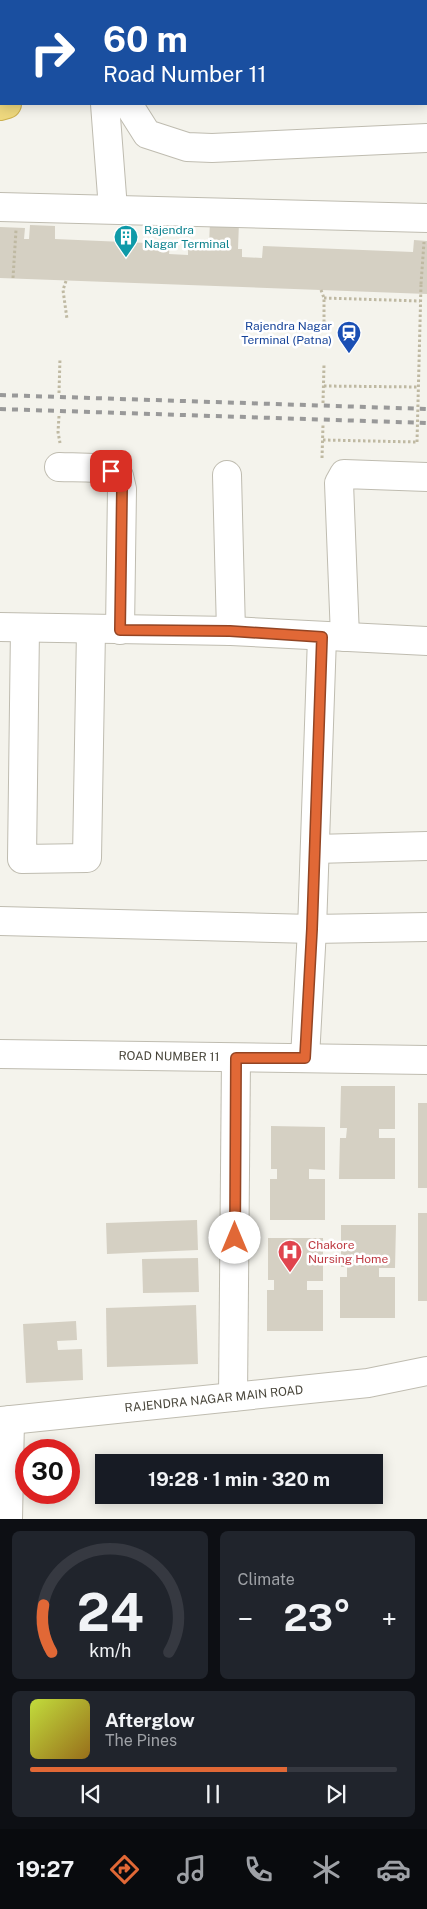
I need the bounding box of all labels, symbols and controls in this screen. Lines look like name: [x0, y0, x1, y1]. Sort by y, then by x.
text: 60 m: [103, 19, 188, 60]
icon: right: [20, 20, 85, 85]
text: Road Number 11: [103, 61, 266, 87]
place label: Rajendra Nagar Terminal: [144, 223, 230, 251]
building icon: Rajendra Nagar Terminal: [113, 224, 139, 258]
place label: Rajendra Nagar Terminal (Patna): [241, 319, 332, 347]
station icon: Rajendra Nagar Terminal (Patna): [336, 320, 362, 354]
pin: [90, 450, 132, 492]
icon: arrive: [97, 457, 125, 485]
street label: ROAD NUMBER 11: [119, 1049, 219, 1064]
position arrow: [208, 1211, 260, 1263]
place label: Chakore Nursing Home: [308, 1238, 388, 1266]
hospital icon: Chakore Nursing Home: [277, 1239, 303, 1273]
street label: RAJENDRA NAGAR MAIN ROAD: [124, 1383, 304, 1415]
speed limit sign: 30: [15, 1439, 80, 1504]
text: 19:28 · 1 min · 320 m: [148, 1468, 330, 1490]
text: Climate: [238, 1570, 295, 1589]
text: 24: [76, 1582, 143, 1643]
text: 23°: [284, 1595, 351, 1640]
text: −: [238, 1602, 253, 1635]
text: +: [381, 1602, 397, 1635]
text: km/h: [89, 1640, 131, 1661]
text: Afterglow: [105, 1709, 195, 1731]
text: The Pines: [105, 1731, 177, 1750]
icon: previous: [77, 1780, 105, 1808]
icon: pause: [199, 1780, 227, 1808]
icon: next: [322, 1780, 350, 1808]
icon: directions: [107, 1852, 142, 1887]
icon: music: [174, 1852, 209, 1887]
icon: phone: [241, 1852, 276, 1887]
icon: climate: [309, 1852, 344, 1887]
icon: car: [376, 1852, 411, 1887]
text: 19:27: [16, 1856, 74, 1882]

